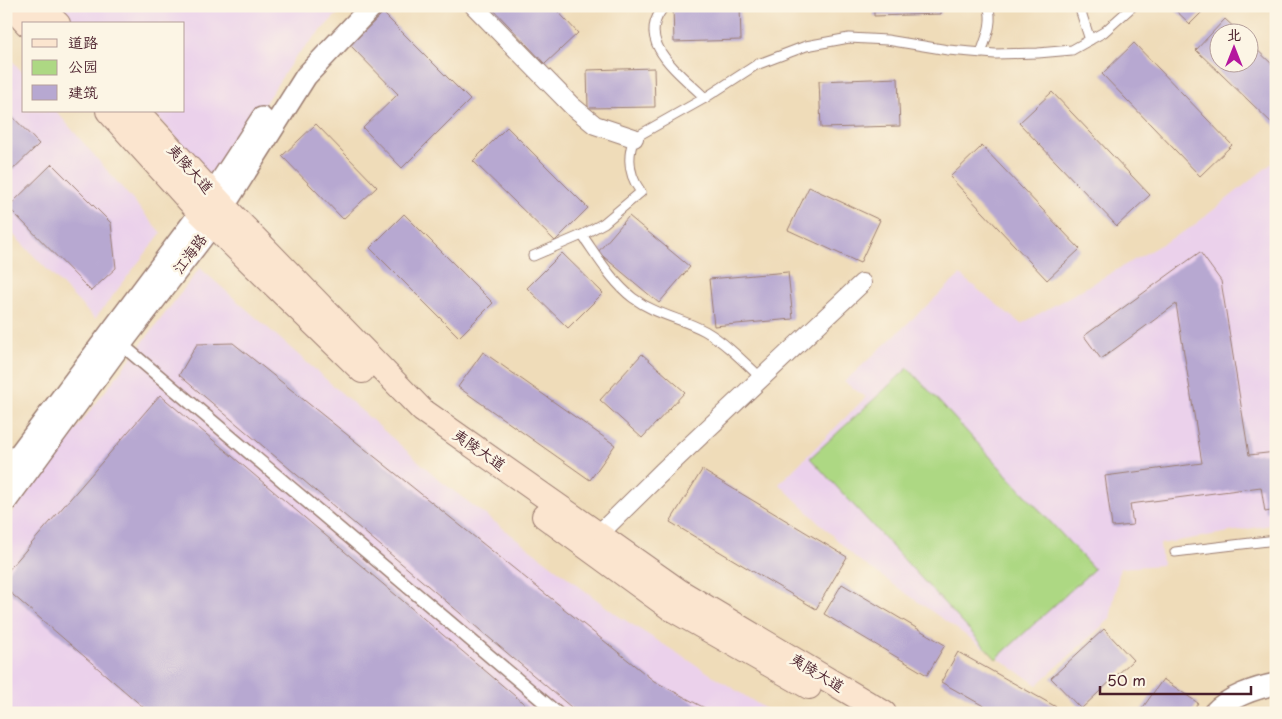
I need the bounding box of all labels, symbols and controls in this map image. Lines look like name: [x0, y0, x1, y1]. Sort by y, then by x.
legend: [22, 22, 185, 112]
north arrow: [1210, 22, 1260, 72]
text: 北: [1227, 24, 1241, 45]
text: 道路: [68, 30, 98, 53]
text: 公园: [68, 54, 98, 77]
text: 建筑: [68, 80, 98, 103]
street label: 夷陵大道: [162, 138, 220, 198]
street label: 江海路: [166, 228, 212, 278]
street label: 夷陵大道: [449, 422, 511, 475]
street label: 夷陵大道: [786, 646, 849, 697]
scale bar: [1100, 664, 1251, 696]
text: 50 m: [1107, 668, 1146, 691]

